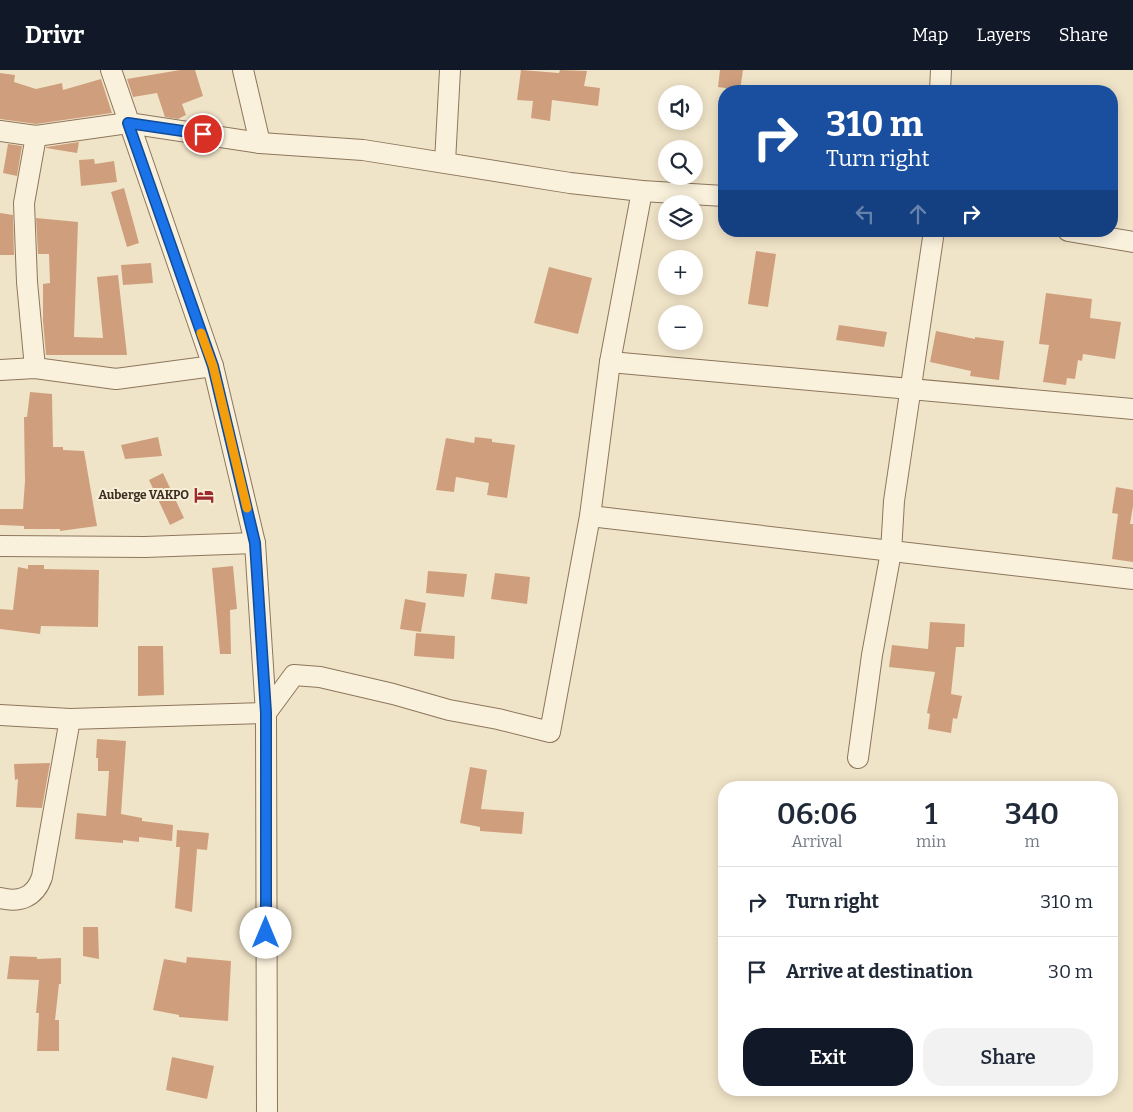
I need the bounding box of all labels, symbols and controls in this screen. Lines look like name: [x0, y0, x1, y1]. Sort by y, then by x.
text: Drivr: [25, 21, 84, 49]
text: Map: [912, 24, 948, 46]
text: Layers: [976, 24, 1031, 46]
text: Share: [1059, 24, 1108, 46]
map controls: [658, 85, 703, 350]
button: sound: [658, 85, 703, 130]
text: 310 m: [826, 103, 923, 145]
icon: right: [743, 105, 808, 170]
pin: [182, 113, 224, 155]
icon: arrive: [189, 120, 217, 148]
button: search: [658, 140, 703, 185]
text: Turn right: [826, 145, 929, 172]
button: layers: [658, 195, 703, 240]
icon: left: [851, 200, 879, 228]
icon: ahead: [904, 200, 932, 228]
icon: right: [957, 200, 985, 228]
button: +: [658, 250, 703, 295]
button: −: [658, 305, 703, 350]
hotel icon: Auberge VAKPO: [193, 484, 215, 506]
place label: Auberge VAKPO: [98, 488, 189, 502]
text: 06:06: [777, 796, 857, 832]
text: 1: [925, 796, 937, 832]
text: 340: [1005, 796, 1059, 832]
text: Arrival: [792, 832, 842, 851]
text: min: [916, 832, 946, 851]
text: m: [1024, 832, 1040, 851]
icon: right: [743, 888, 771, 916]
text: Turn right: [786, 890, 879, 913]
text: 310 m: [1040, 890, 1093, 913]
position arrow: [239, 906, 291, 958]
icon: arrive: [743, 958, 771, 986]
text: Arrive at destination: [786, 960, 973, 983]
text: 30 m: [1048, 960, 1093, 983]
button: Exit: [743, 1028, 913, 1086]
button: Share: [923, 1028, 1093, 1086]

